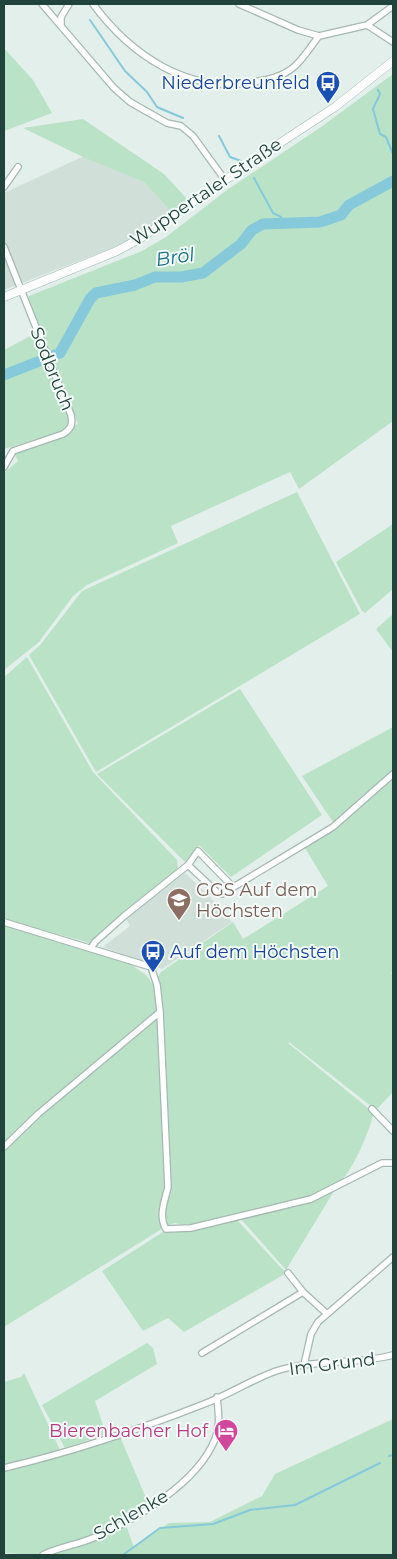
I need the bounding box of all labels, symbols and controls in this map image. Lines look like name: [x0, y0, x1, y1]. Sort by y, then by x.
bus stop icon: Niederbreunfeld: [315, 70, 341, 104]
place label: Niederbreunfeld: [161, 72, 310, 94]
street label: Wuppertaler Straße: [126, 133, 286, 251]
water label: Bröl: [154, 243, 197, 271]
street label: Sodbruch: [25, 324, 79, 414]
place label: GGS Auf dem Höchsten: [196, 879, 317, 922]
school or university icon: GGS Auf dem Höchsten: [166, 887, 192, 921]
bus stop icon: Auf dem Höchsten: [140, 939, 166, 973]
place label: Auf dem Höchsten: [170, 941, 339, 963]
street label: Im Grund: [288, 1348, 376, 1380]
hotel icon: Bierenbacher Hof: [213, 1418, 239, 1452]
place label: Bierenbacher Hof: [49, 1420, 209, 1442]
street label: Schlenke: [90, 1485, 172, 1545]

